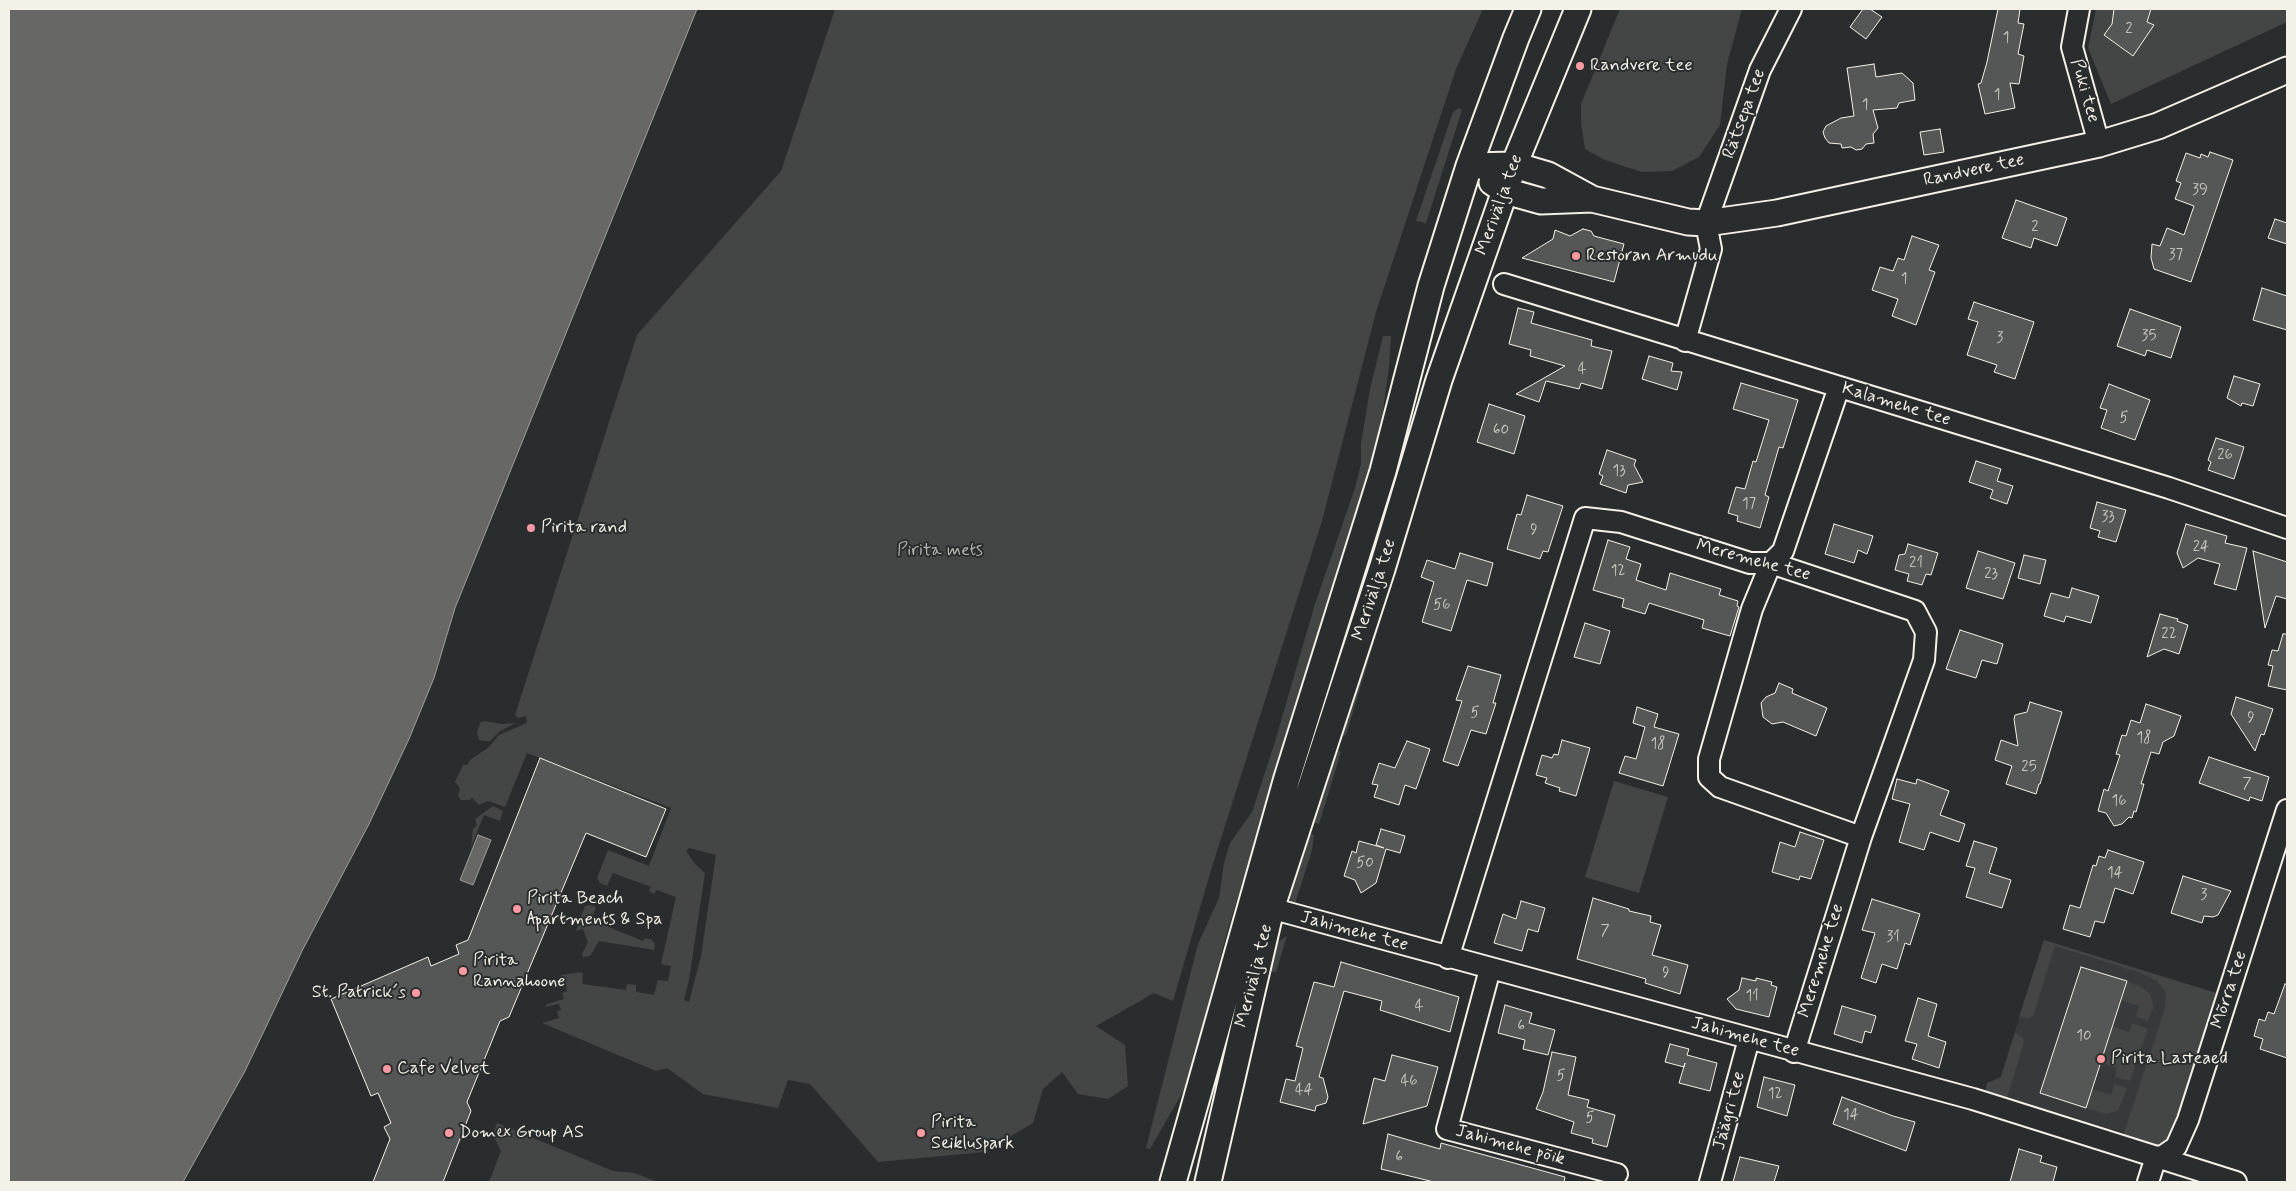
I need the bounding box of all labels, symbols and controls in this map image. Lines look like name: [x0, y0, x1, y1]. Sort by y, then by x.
house number: 2: [2125, 21, 2133, 39]
house number: 1: [2003, 30, 2009, 48]
place label: Randvere tee: [1590, 55, 1693, 77]
street label: Puki tee: [2065, 57, 2103, 125]
marker: Randvere tee: [1574, 60, 1586, 72]
street label: Rätsepa tee: [1719, 66, 1771, 162]
house number: 1: [1994, 87, 2000, 105]
house number: 1: [1862, 97, 1868, 115]
street label: Randvere tee: [1922, 150, 2026, 192]
street label: Merivälja tee: [1472, 152, 1528, 258]
house number: 39: [2192, 182, 2208, 200]
house number: 2: [2031, 219, 2039, 237]
place label: Restoran Armudu: [1586, 245, 1718, 267]
house number: 37: [2169, 247, 2183, 265]
marker: Restoran Armudu: [1570, 250, 1582, 262]
house number: 1: [1901, 271, 1907, 289]
house number: 35: [2142, 328, 2156, 346]
house number: 3: [1997, 330, 2003, 348]
house number: 4: [1578, 361, 1586, 379]
street label: Kalamehe tee: [1839, 378, 1953, 432]
house number: 5: [2120, 410, 2128, 428]
house number: 60: [1493, 422, 1509, 440]
house number: 26: [2217, 447, 2233, 465]
house number: 13: [1612, 463, 1626, 481]
house number: 17: [1742, 496, 1756, 514]
house number: 33: [2101, 509, 2115, 527]
place label: Pirita rand: [541, 517, 627, 539]
marker: Pirita rand: [525, 522, 537, 534]
house number: 9: [1530, 522, 1538, 540]
street label: Meremehe tee: [1693, 535, 1813, 587]
street label: Merivälja tee: [1348, 536, 1402, 644]
house number: 24: [2193, 539, 2209, 557]
park label: Pirita mets: [897, 540, 983, 562]
house number: 21: [1909, 555, 1923, 573]
house number: 12: [1611, 563, 1625, 581]
house number: 23: [1984, 566, 1998, 584]
house number: 56: [1433, 597, 1451, 615]
house number: 22: [2161, 626, 2177, 644]
house number: 5: [1471, 705, 1479, 723]
house number: 9: [2247, 710, 2255, 728]
house number: 18: [2137, 730, 2151, 748]
house number: 18: [1651, 736, 1665, 754]
house number: 25: [2021, 759, 2037, 777]
house number: 7: [2242, 776, 2252, 794]
house number: 16: [2112, 793, 2126, 811]
house number: 50: [1356, 855, 1374, 873]
house number: 14: [2107, 865, 2123, 883]
house number: 3: [2201, 887, 2207, 905]
place label: Pirita Beach Apartments & Spa: [527, 888, 663, 931]
street label: Meremehe tee: [1794, 902, 1850, 1020]
marker: Pirita Beach Apartments & Spa: [511, 903, 523, 915]
street label: Jahimehe tee: [1298, 907, 1410, 957]
street label: Merivälja tee: [1232, 922, 1278, 1030]
house number: 7: [1600, 923, 1610, 941]
house number: 31: [1886, 929, 1900, 947]
street label: Mõrra tee: [2207, 948, 2253, 1032]
place label: Pirita Rannahoone: [473, 950, 565, 992]
marker: Pirita Rannahoone: [457, 965, 469, 977]
house number: 9: [1662, 965, 1670, 983]
place label: St. Patrick´s: [312, 982, 406, 1004]
marker: St. Patrick´s: [410, 987, 422, 999]
house number: 11: [1745, 988, 1759, 1006]
house number: 4: [1415, 998, 1423, 1016]
street label: Jahimehe tee: [1689, 1013, 1801, 1063]
house number: 6: [1517, 1018, 1525, 1036]
house number: 10: [2076, 1028, 2092, 1046]
place label: Pirita Lasteaed: [2111, 1048, 2228, 1070]
marker: Pirita Lasteaed: [2095, 1053, 2107, 1065]
place label: Cafe Velvet: [397, 1058, 490, 1080]
marker: Cafe Velvet: [381, 1063, 393, 1075]
house number: 5: [1557, 1068, 1565, 1086]
street label: Jäägri tee: [1709, 1069, 1751, 1153]
house number: 46: [1400, 1073, 1418, 1091]
house number: 44: [1295, 1082, 1313, 1100]
house number: 12: [1768, 1086, 1782, 1104]
house number: 14: [1843, 1107, 1859, 1125]
house number: 5: [1586, 1110, 1594, 1128]
place label: Pirita Seikluspark: [931, 1112, 1014, 1154]
street label: Jahimehe põik: [1453, 1121, 1567, 1171]
place label: Domex Group AS: [459, 1122, 584, 1144]
marker: Domex Group AS: [443, 1127, 455, 1139]
marker: Pirita Seikluspark: [915, 1127, 927, 1139]
house number: 6: [1395, 1149, 1403, 1167]

